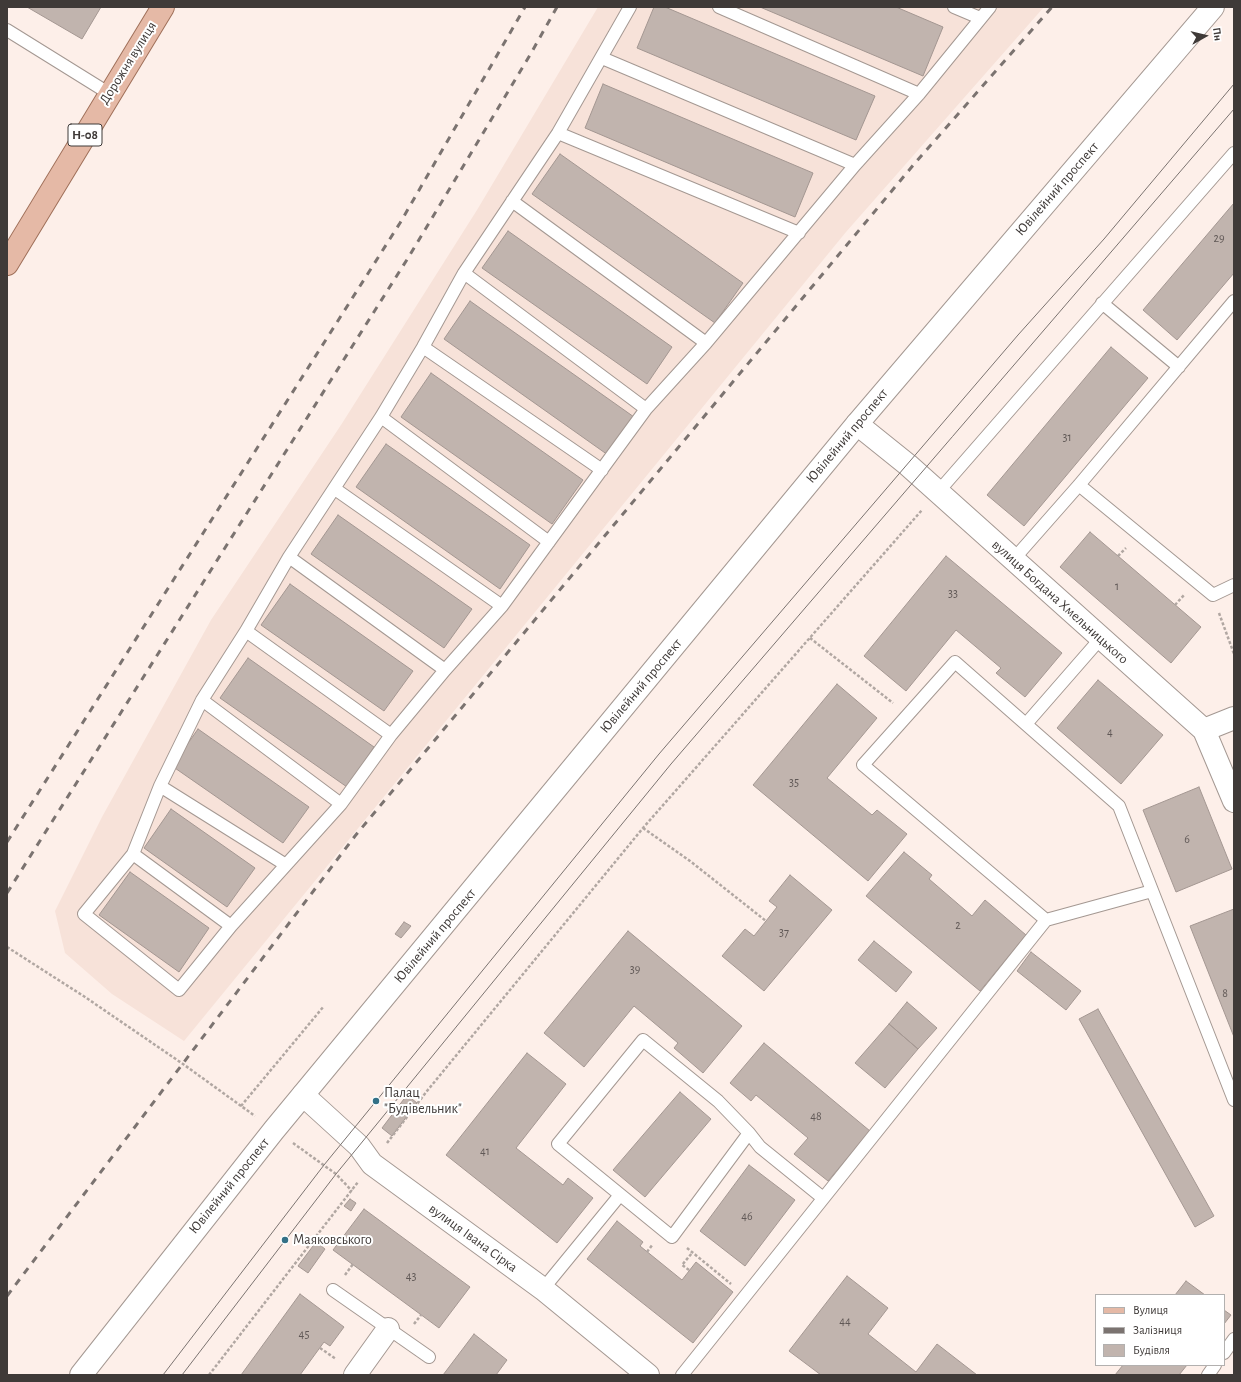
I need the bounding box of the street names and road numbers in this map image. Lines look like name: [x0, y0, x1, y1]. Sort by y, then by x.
street label: Дорожня вулиця: [96, 18, 160, 108]
road number: Н-08: [68, 124, 102, 146]
street label: Ювілейний проспект: [1012, 139, 1102, 239]
street label: Ювілейний проспект: [802, 385, 892, 487]
street label: вулиця Богдана Хмельницького: [988, 536, 1132, 668]
street label: Ювілейний проспект: [596, 635, 686, 737]
street label: Ювілейний проспект: [390, 885, 480, 987]
street label: Ювілейний проспект: [185, 1135, 273, 1237]
street label: вулиця Івана Сірка: [425, 1200, 521, 1276]

